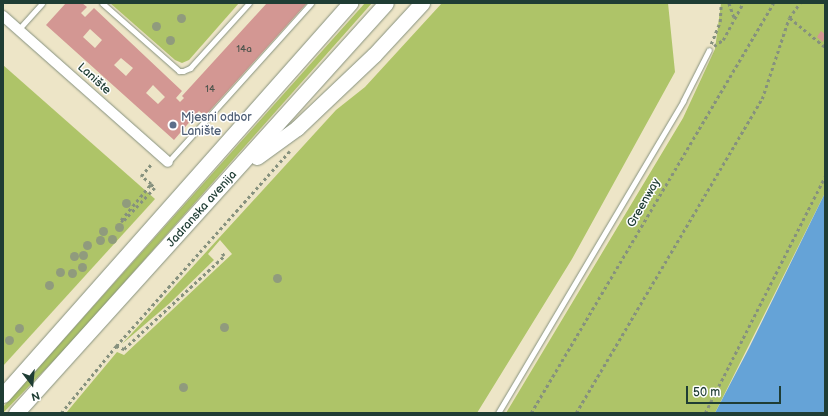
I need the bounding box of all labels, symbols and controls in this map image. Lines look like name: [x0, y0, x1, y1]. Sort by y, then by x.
house number: 14a: [236, 44, 252, 56]
street label: Lanište: [74, 60, 114, 98]
house number: 14: [205, 84, 215, 96]
place label: Mjesni odbor Lanište: [181, 111, 252, 139]
marker: Mjesni odbor Lanište: [168, 120, 178, 130]
street label: Jadranska avenija: [164, 168, 240, 250]
street label: Greenway: [624, 176, 664, 230]
north arrow: [12, 364, 52, 404]
scale bar: [688, 378, 783, 404]
text: 50 m: [693, 385, 720, 400]
text: N: [30, 389, 41, 403]

